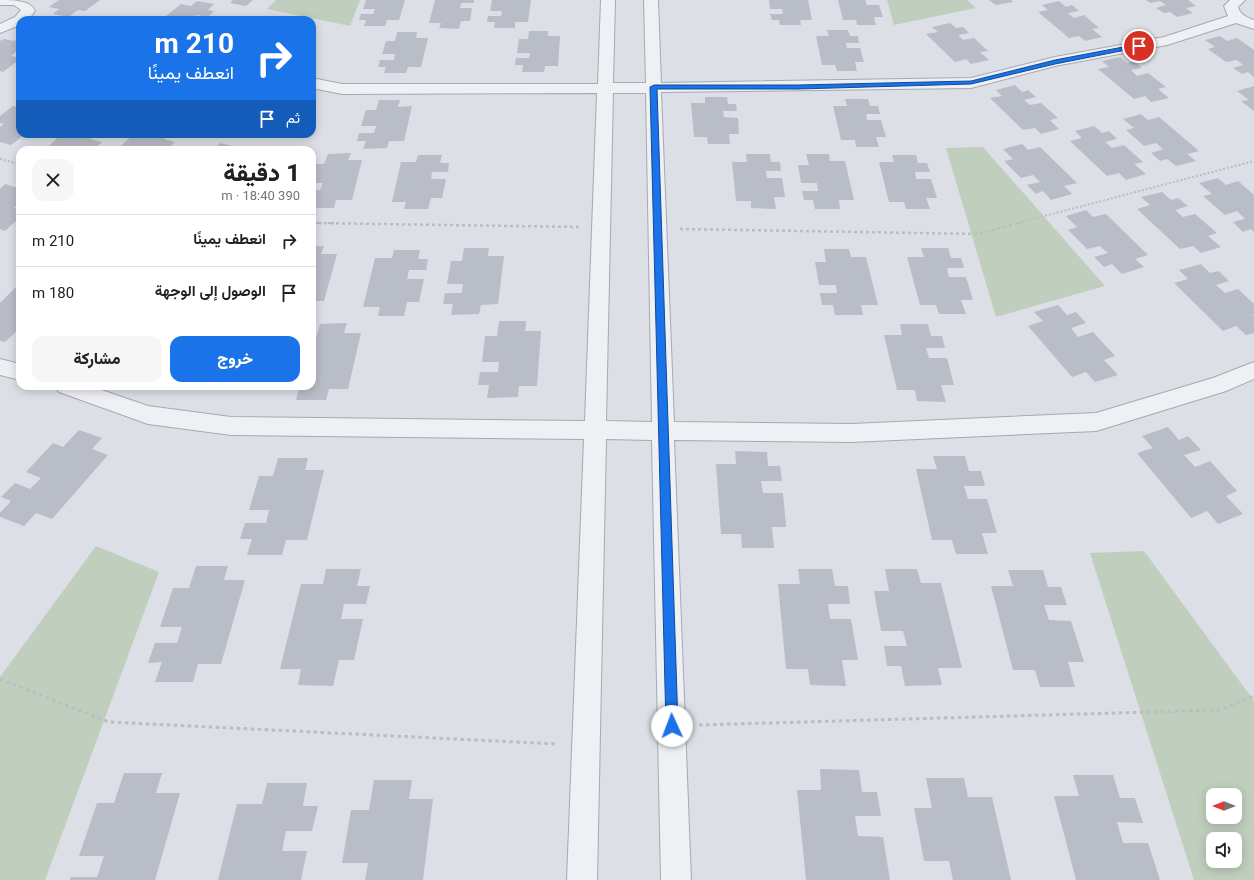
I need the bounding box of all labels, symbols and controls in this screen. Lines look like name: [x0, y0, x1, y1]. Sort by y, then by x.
text: 210 m: [155, 27, 234, 60]
pin: [1122, 29, 1156, 63]
icon: right: [248, 32, 300, 84]
icon: arrive: [1128, 35, 1150, 57]
text: انعطف يمينًا: [148, 62, 234, 83]
icon: arrive: [256, 108, 278, 130]
text: ثم: [286, 109, 300, 127]
button: close: [32, 159, 74, 201]
text: 1 دقيقة: [223, 159, 300, 187]
text: 390 m · 18:40: [221, 188, 300, 203]
text: انعطف يمينًا: [193, 230, 266, 248]
icon: right: [278, 230, 300, 252]
text: 210 m: [32, 232, 74, 250]
text: الوصول إلى الوجهة: [155, 282, 266, 300]
icon: arrive: [278, 282, 300, 304]
text: 180 m: [32, 284, 74, 302]
button: مشاركة: [32, 336, 162, 382]
button: خروج: [170, 336, 300, 382]
position arrow: [651, 705, 693, 747]
north arrow: [1206, 788, 1242, 824]
map controls: [1206, 788, 1242, 868]
button: sound: [1206, 832, 1242, 868]

